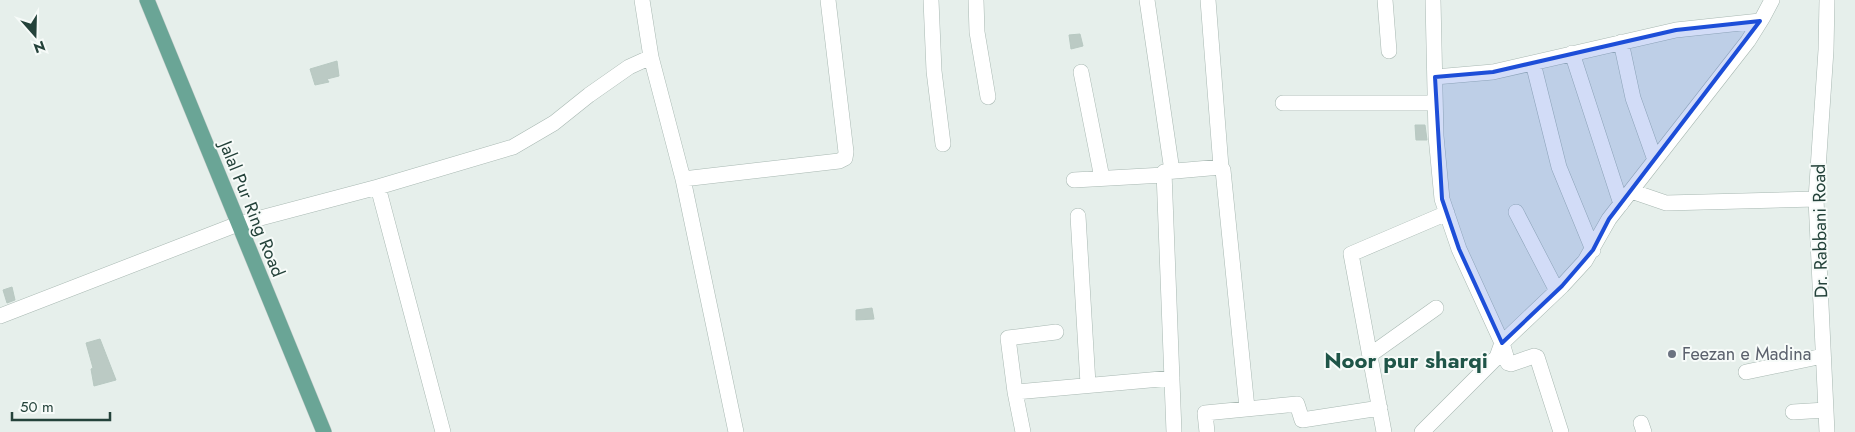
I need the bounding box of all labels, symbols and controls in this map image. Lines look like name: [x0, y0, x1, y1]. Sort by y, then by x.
north arrow: [10, 10, 60, 60]
text: N: [31, 36, 48, 59]
street label: Jalal Pur Ring Road: [212, 135, 291, 281]
street label: Dr. Rabbani Road: [1806, 164, 1834, 298]
place label: Feezan e Madina: [1682, 341, 1811, 367]
district label: Noor pur sharqi: [1324, 344, 1488, 376]
marker: Feezan e Madina: [1666, 348, 1678, 360]
scale bar: [12, 390, 110, 422]
text: 50 m: [20, 396, 54, 418]

